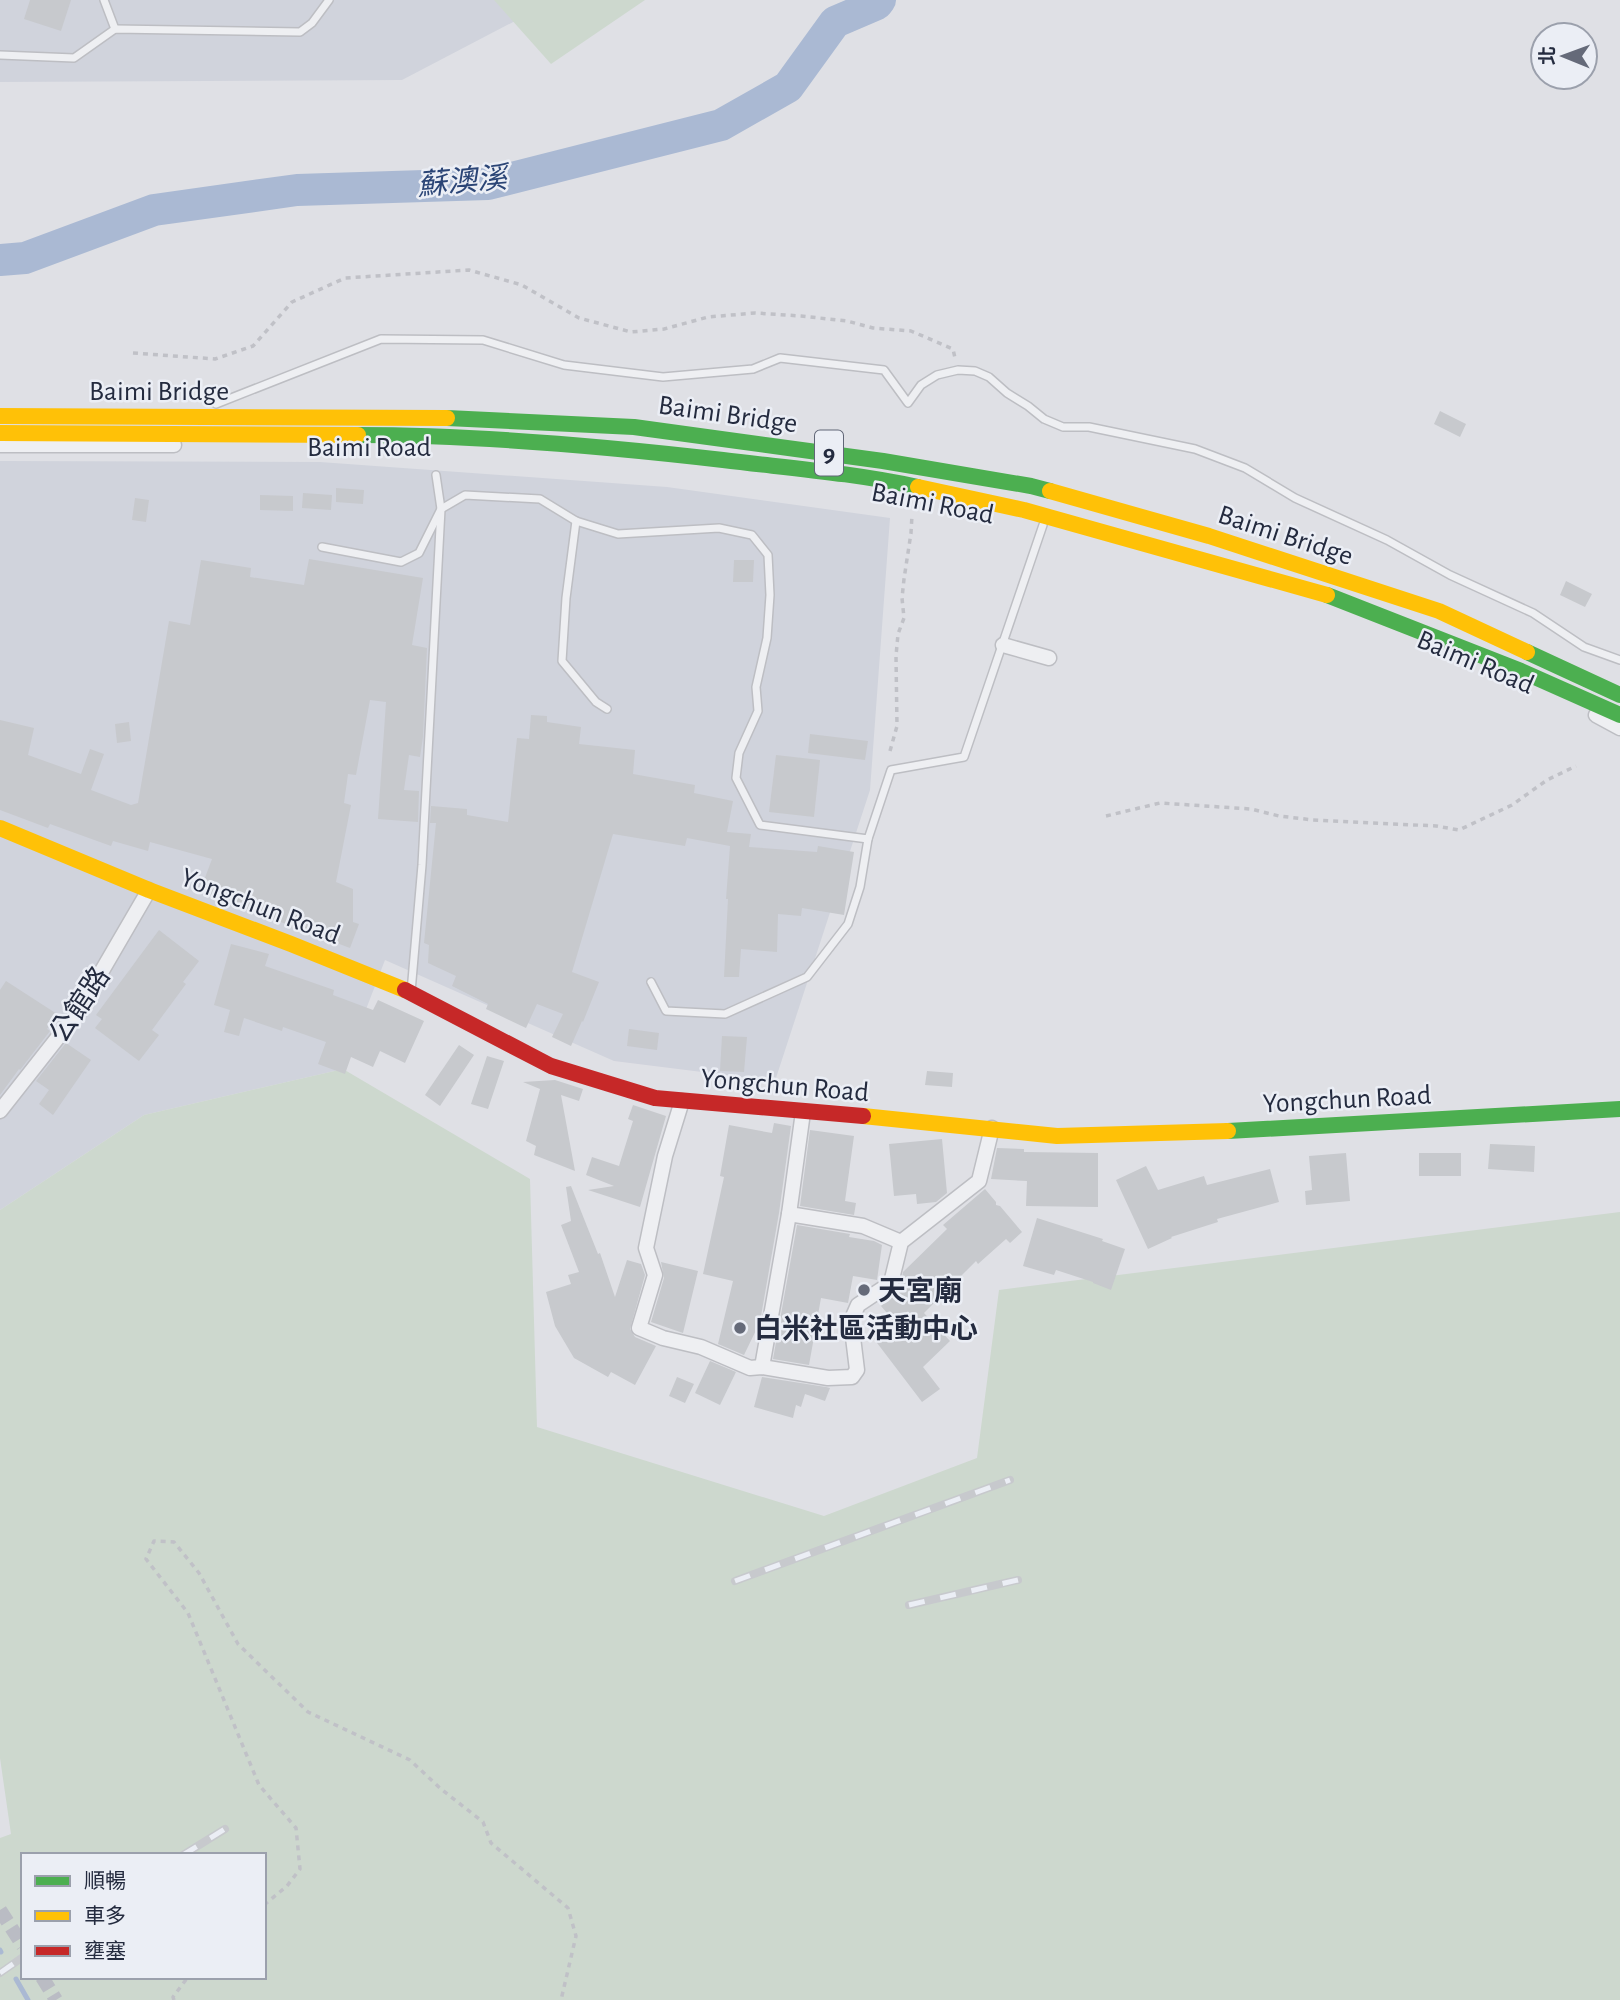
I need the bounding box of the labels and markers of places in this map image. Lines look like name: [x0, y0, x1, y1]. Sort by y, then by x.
place label: 天宮廟: [878, 1275, 962, 1306]
marker: 天宮廟: [856, 1282, 872, 1298]
place label: 白米社區活動中心: [754, 1313, 978, 1344]
marker: 白米社區活動中心: [732, 1320, 748, 1336]

